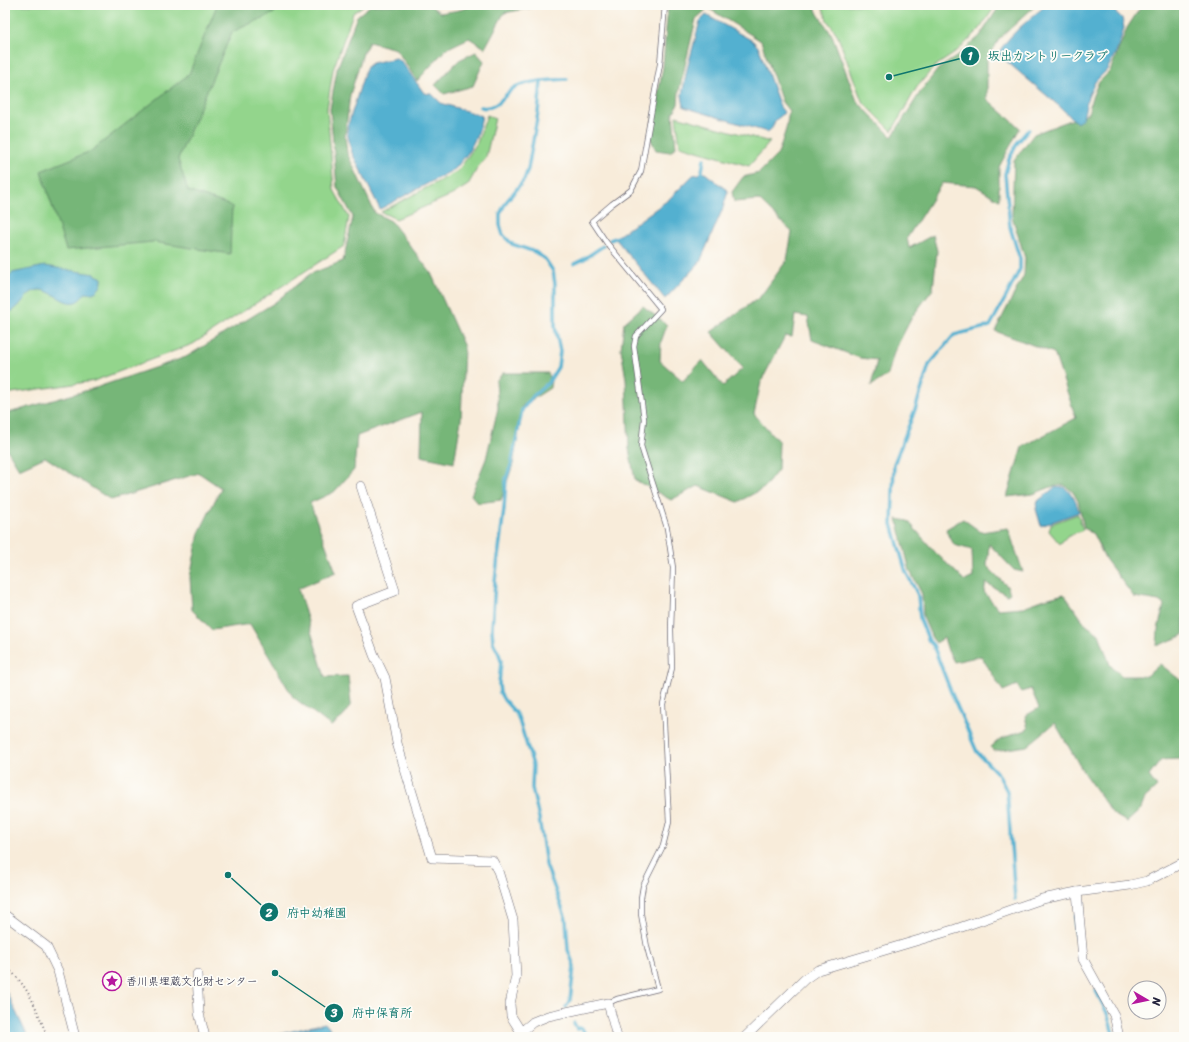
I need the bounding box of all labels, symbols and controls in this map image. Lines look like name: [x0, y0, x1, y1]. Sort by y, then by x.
callout: 坂出カントリークラブ: [960, 44, 1116, 68]
text: 1: [967, 45, 973, 67]
text: 坂出カントリークラブ: [988, 45, 1108, 67]
callout: 府中幼稚園: [259, 900, 355, 924]
text: 2: [265, 902, 273, 924]
text: 府中幼稚園: [287, 902, 347, 924]
place icon: 香川県埋蔵文化財センター: [101, 970, 123, 992]
place label: 香川県埋蔵文化財センター: [126, 972, 258, 991]
north arrow: [1127, 980, 1167, 1020]
text: N: [1146, 995, 1167, 1007]
callout: 府中保育所: [324, 1001, 420, 1025]
text: 3: [330, 1002, 338, 1024]
text: 府中保育所: [352, 1002, 413, 1024]

